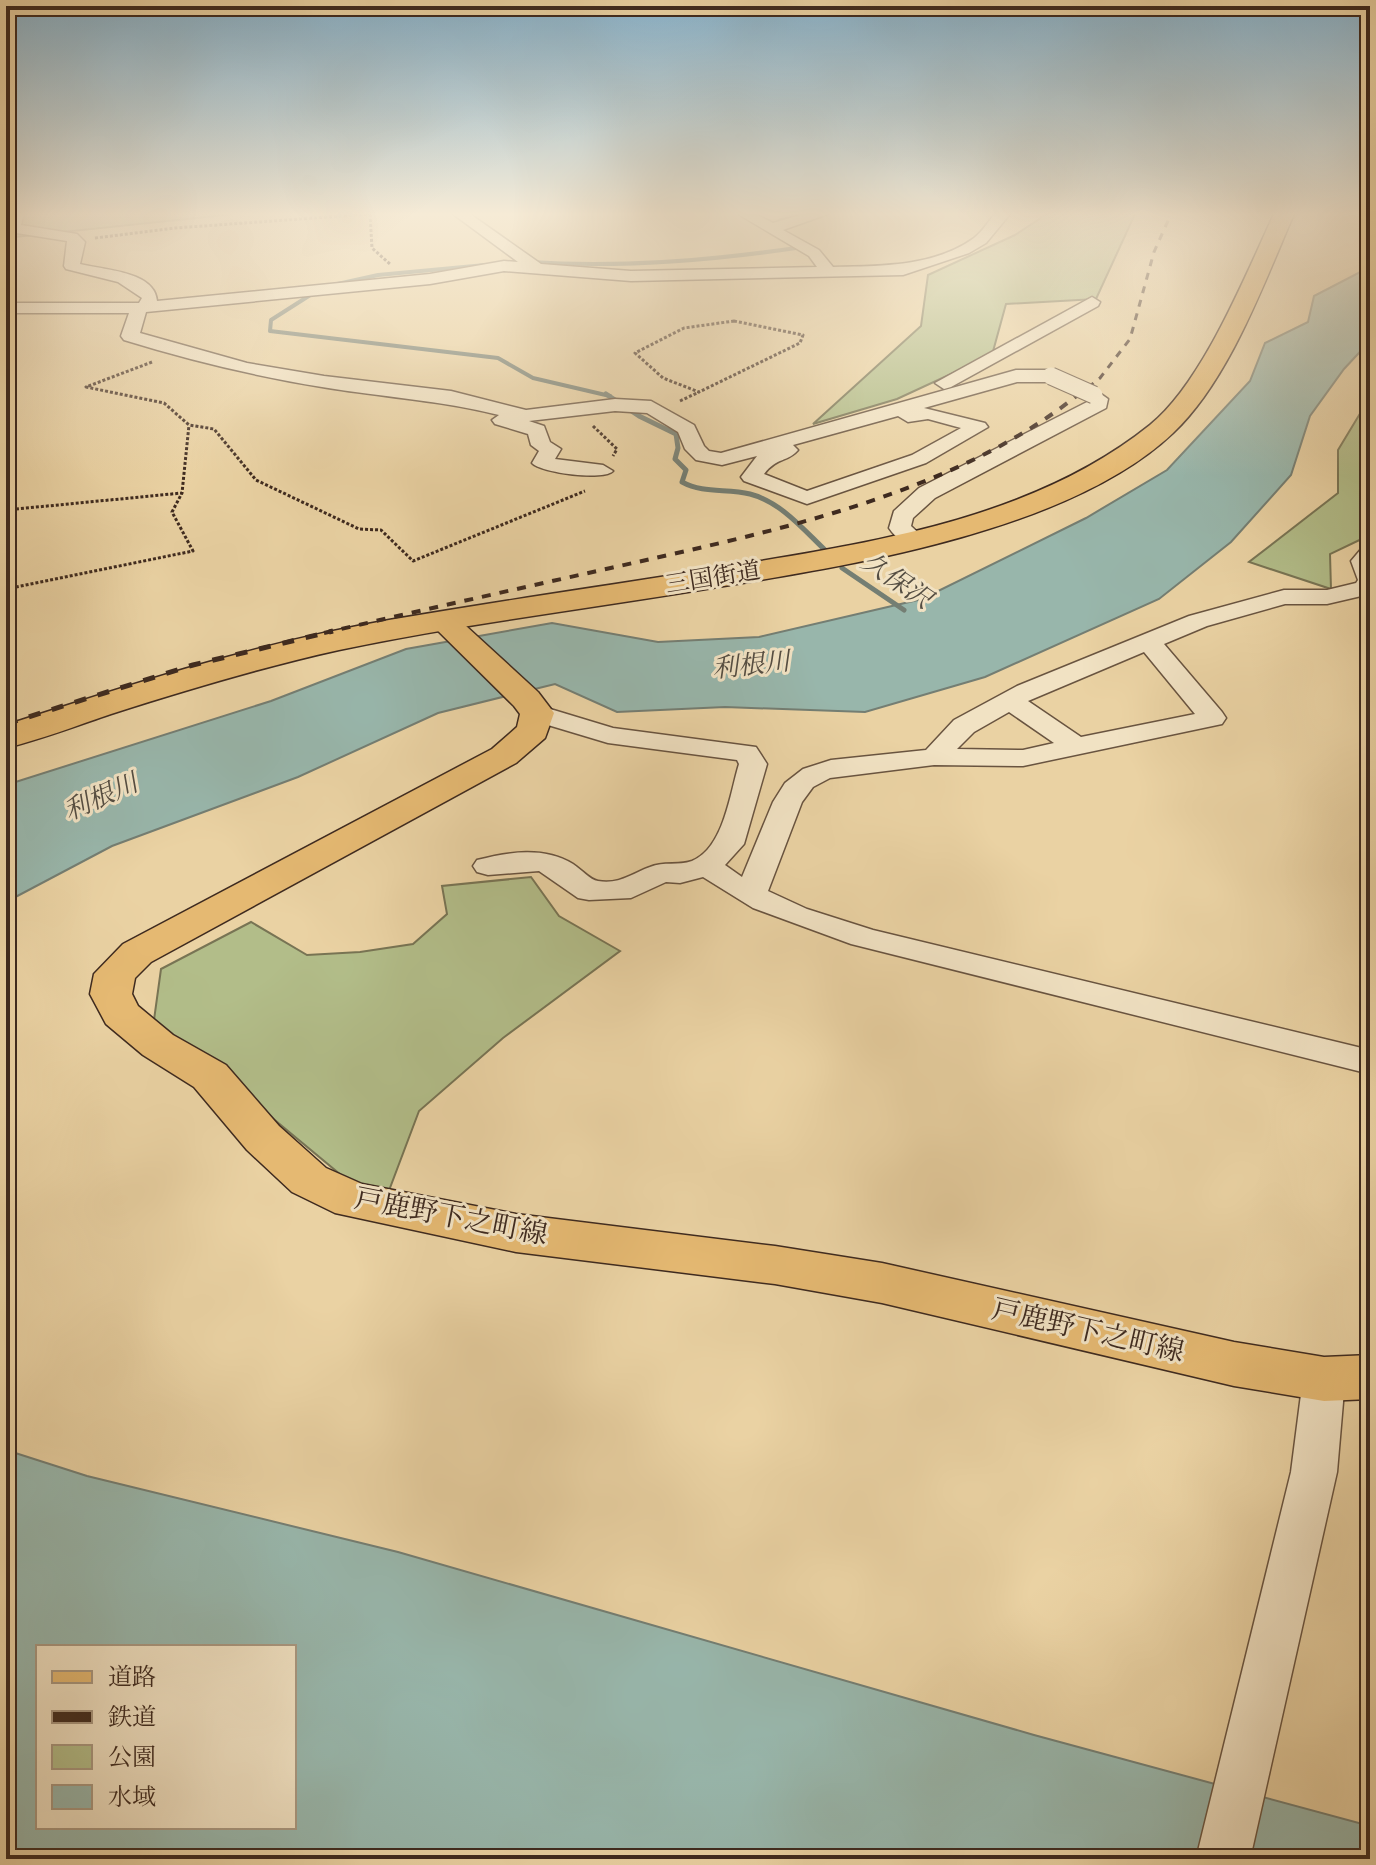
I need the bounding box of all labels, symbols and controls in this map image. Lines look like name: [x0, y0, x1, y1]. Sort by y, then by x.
water label: 久保沢: [854, 546, 940, 618]
street label: 三国街道: [663, 556, 763, 600]
water label: 利根川: [710, 645, 794, 686]
water label: 利根川: [59, 766, 146, 829]
street label: 戸鹿野下之町線: [351, 1181, 551, 1253]
street label: 戸鹿野下之町線: [989, 1292, 1187, 1370]
legend: [36, 1645, 296, 1829]
text: 道路: [108, 1663, 156, 1693]
text: 鉄道: [108, 1703, 156, 1733]
text: 公園: [108, 1743, 156, 1773]
text: 水域: [108, 1783, 156, 1813]

